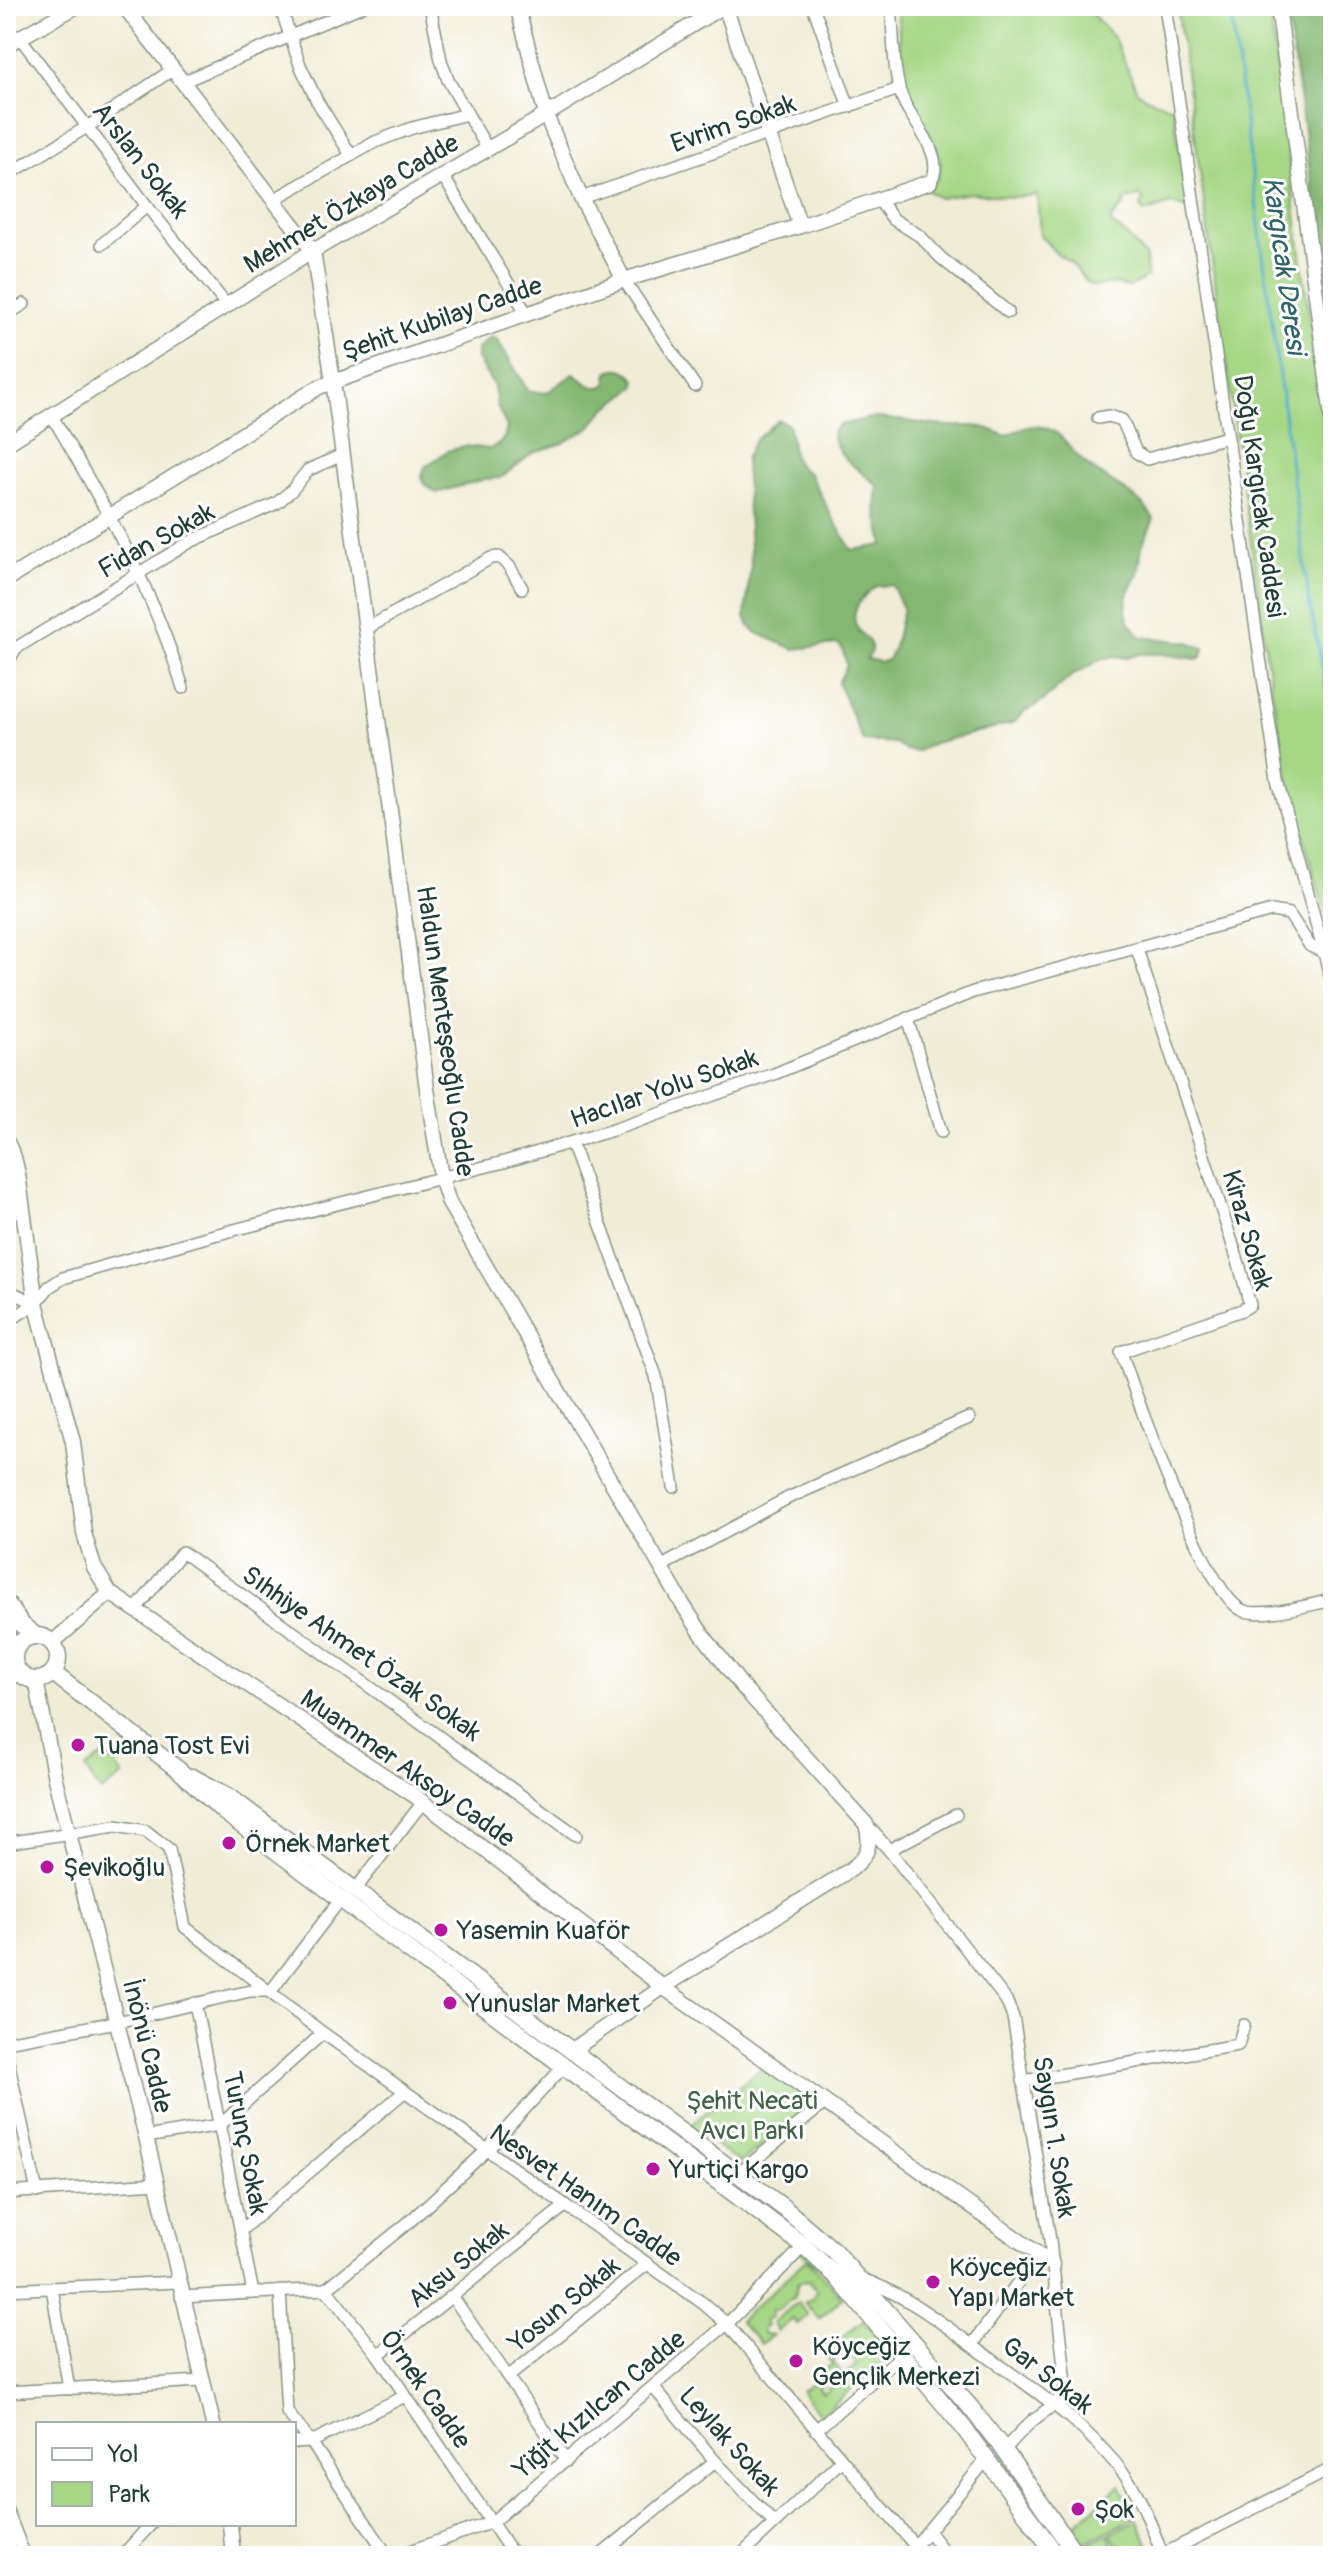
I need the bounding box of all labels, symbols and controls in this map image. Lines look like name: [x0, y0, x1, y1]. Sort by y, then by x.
street label: Evrim Sokak: [667, 88, 800, 160]
street label: Arslan Sokak: [85, 96, 196, 225]
street label: Mehmet Özkaya Cadde: [238, 127, 465, 281]
water label: Kargıcak Deresi: [1254, 174, 1314, 360]
street label: Şehit Kubilay Cadde: [338, 270, 547, 368]
street label: Doğu Kargıcak Caddesi: [1226, 373, 1292, 619]
street label: Fidan Sokak: [93, 496, 220, 586]
street label: Haldun Menteşeoğlu Cadde: [409, 884, 481, 1179]
street label: Hacılar Yolu Sokak: [566, 1042, 763, 1136]
street label: Kiraz Sokak: [1215, 1166, 1280, 1294]
street label: Sıhhiye Ahmet Özak Sokak: [236, 1559, 487, 1749]
street label: Muammer Aksoy Cadde: [294, 1683, 521, 1855]
place label: Tuana Tost Evi: [94, 1730, 249, 1762]
marker: Tuana Tost Evi: [69, 1736, 87, 1754]
place label: Örnek Market: [245, 1828, 391, 1860]
marker: Örnek Market: [220, 1834, 238, 1852]
place label: Şevikoğlu: [63, 1852, 165, 1884]
marker: Şevikoğlu: [38, 1858, 56, 1876]
place label: Yasemin Kuaför: [456, 1915, 631, 1947]
marker: Yasemin Kuaför: [432, 1921, 450, 1939]
street label: İnönü Cadde: [115, 1976, 179, 2117]
place label: Yunuslar Market: [465, 1988, 641, 2020]
marker: Yunuslar Market: [441, 1994, 459, 2012]
street label: Saygın 1. Sokak: [1025, 2054, 1083, 2220]
street label: Turunç Sokak: [215, 2069, 275, 2218]
park label: Şehit Necati Avcı Parkı: [686, 2085, 818, 2147]
street label: Nesvet Hanım Cadde: [483, 2117, 688, 2274]
place label: Yurtiçi Kargo: [668, 2154, 809, 2186]
marker: Yurtiçi Kargo: [644, 2160, 662, 2178]
street label: Aksu Sokak: [402, 2214, 516, 2315]
street label: Yosun Sokak: [502, 2250, 627, 2360]
place label: Köyceğiz Yapı Market: [948, 2252, 1075, 2314]
marker: Köyceğiz Yapı Market: [924, 2273, 942, 2291]
street label: Yiğit Kızılcan Cadde: [506, 2323, 692, 2487]
street label: Örnek Cadde: [373, 2324, 478, 2455]
street label: Gar Sokak: [995, 2330, 1100, 2421]
place label: Köyceğiz Gençlik Merkezi: [812, 2331, 980, 2393]
marker: Köyceğiz Gençlik Merkezi: [787, 2352, 805, 2370]
street label: Leylak Sokak: [672, 2380, 787, 2503]
legend: [36, 2422, 296, 2526]
text: Yol: [107, 2440, 138, 2469]
text: Park: [108, 2480, 150, 2509]
place label: Şok: [1094, 2494, 1134, 2526]
marker: Şok: [1069, 2500, 1087, 2518]

